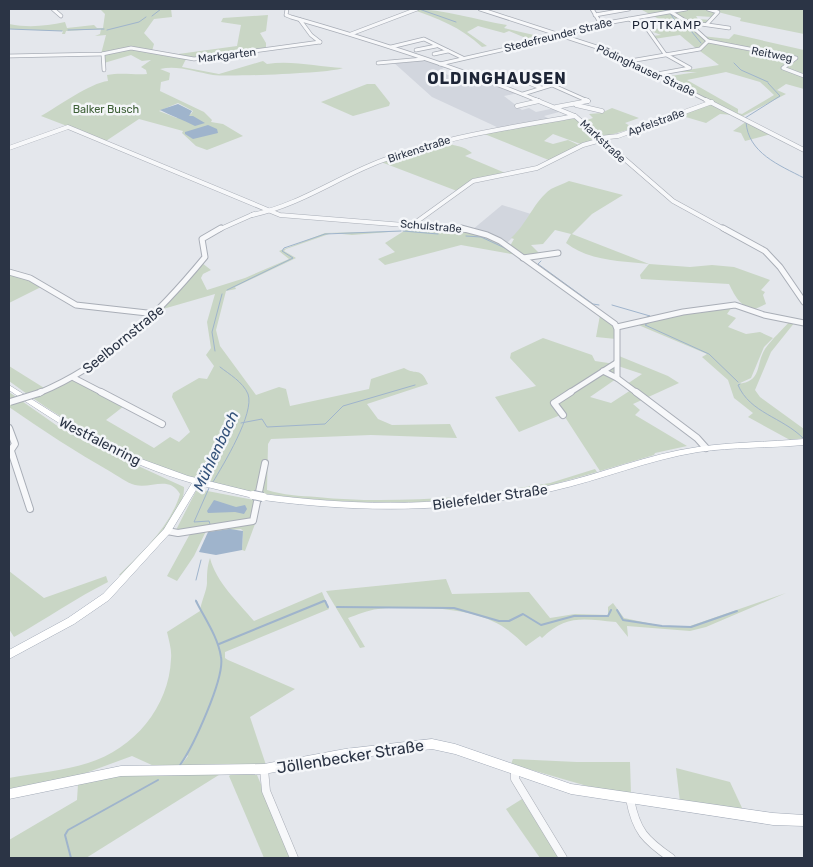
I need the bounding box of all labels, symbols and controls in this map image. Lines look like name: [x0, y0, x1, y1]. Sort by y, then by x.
street label: Stedefreunder Straße: [503, 16, 614, 55]
district label: POTTKAMP: [632, 18, 702, 32]
street label: Pödinghauser Straße: [594, 42, 697, 99]
street label: Reitweg: [750, 44, 794, 65]
street label: Markgarten: [197, 45, 257, 66]
district label: OLDINGHAUSEN: [427, 69, 567, 88]
park label: Balker Busch: [73, 103, 139, 116]
street label: Apfelstraße: [626, 106, 686, 139]
street label: Markstraße: [577, 117, 628, 166]
street label: Birkenstraße: [386, 133, 452, 166]
street label: Schulstraße: [400, 217, 462, 236]
street label: Seelbornstraße: [79, 301, 167, 377]
water label: Mühlenbach: [190, 408, 242, 494]
street label: Westfalenring: [56, 414, 144, 469]
street label: Bielefelder Straße: [431, 481, 549, 514]
street label: Jöllenbecker Straße: [275, 735, 425, 778]

